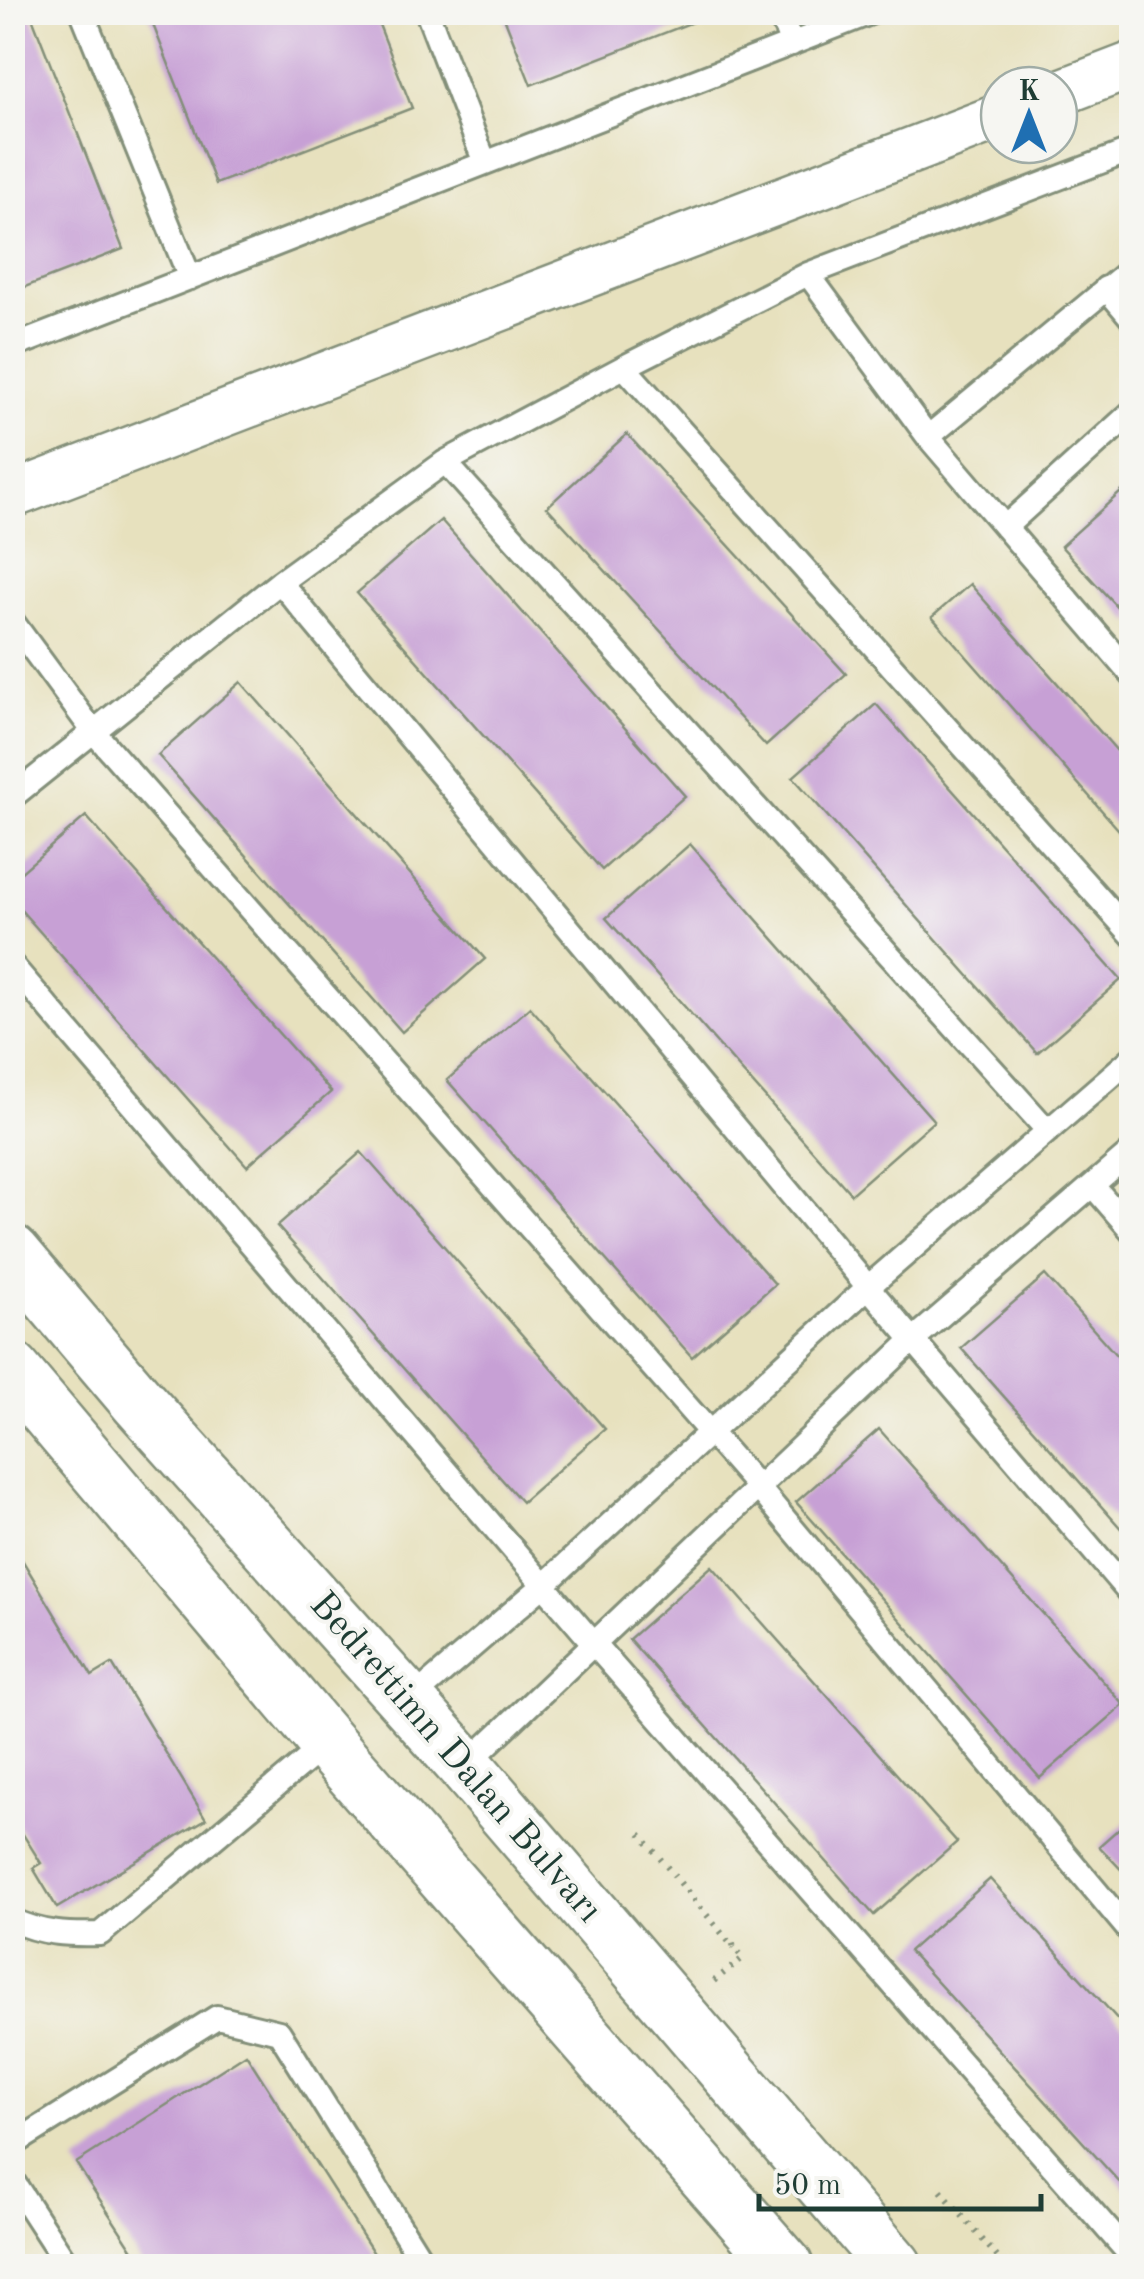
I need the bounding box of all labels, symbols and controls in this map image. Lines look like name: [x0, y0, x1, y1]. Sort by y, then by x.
north arrow: [979, 65, 1079, 165]
text: K: [1018, 79, 1040, 107]
street label: Bedrettimn Dalan Bulvarı: [302, 1586, 608, 1930]
scale bar: [759, 2149, 1042, 2211]
text: 50 m: [774, 2171, 841, 2201]

